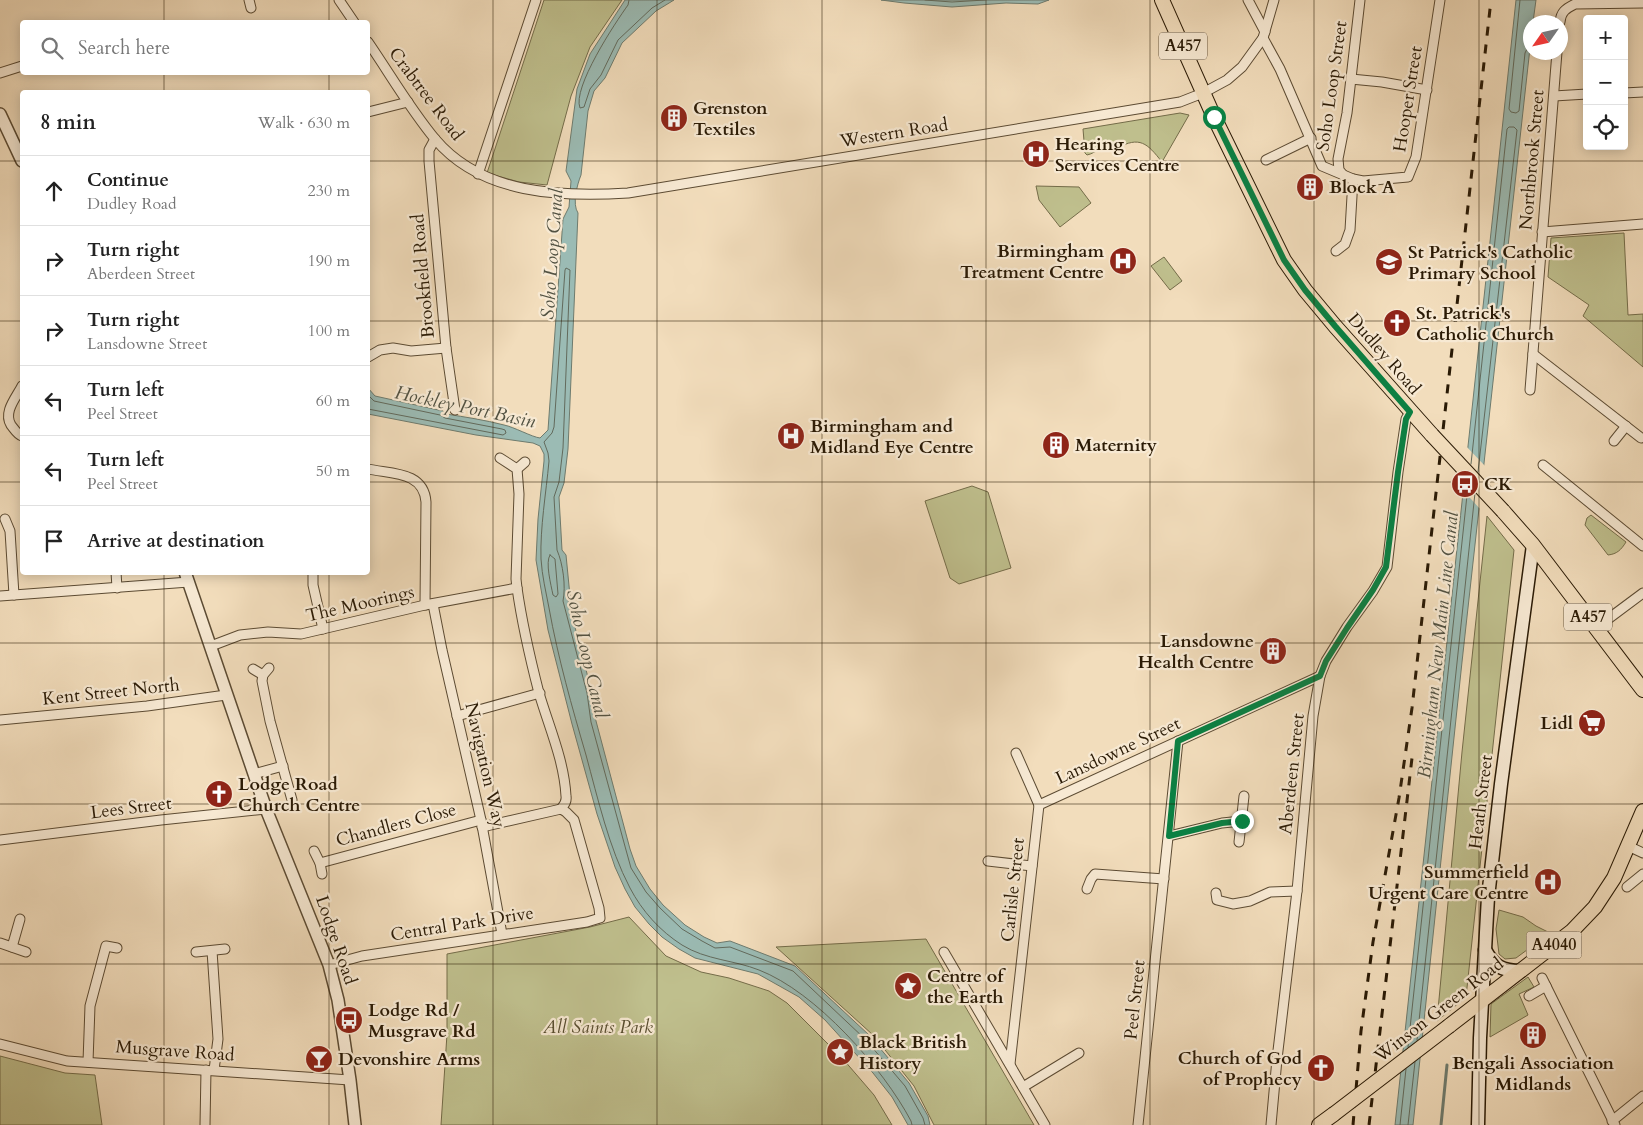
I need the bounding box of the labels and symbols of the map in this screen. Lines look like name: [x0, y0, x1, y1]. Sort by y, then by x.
north arrow: [1523, 15, 1568, 60]
street label: Soho Loop Street: [1310, 19, 1354, 153]
road number: A457: [1159, 32, 1207, 59]
street label: Crabtree Road: [383, 42, 470, 146]
street label: Hooper Street: [1387, 44, 1429, 154]
street label: Northbrook Street: [1513, 89, 1551, 231]
place label: Grenston Textiles: [693, 96, 768, 142]
building icon: Grenston Textiles: [659, 103, 689, 133]
route start: [1203, 106, 1226, 129]
street label: Western Road: [837, 112, 950, 154]
place label: Hearing Services Centre: [1055, 132, 1180, 178]
hospital icon: Hearing Services Centre: [1021, 139, 1051, 169]
building icon: Block A: [1295, 172, 1325, 202]
place label: Block A: [1329, 175, 1396, 200]
water label: Soho Loop Canal: [534, 187, 570, 320]
street label: Brookfield Road: [405, 212, 441, 339]
place label: Birmingham Treatment Centre: [960, 239, 1104, 285]
place label: St Patrick's Catholic Primary School: [1408, 240, 1573, 286]
hospital icon: Birmingham Treatment Centre: [1108, 246, 1138, 276]
school or university icon: St Patrick's Catholic Primary School: [1374, 247, 1404, 277]
place label: St. Patrick's Catholic Church: [1416, 301, 1554, 347]
street label: Dudley Road: [1342, 308, 1427, 401]
church icon: St. Patrick's Catholic Church: [1382, 308, 1412, 338]
water label: Hockley Port Basin: [392, 379, 538, 435]
place label: Birmingham and Midland Eye Centre: [810, 414, 974, 460]
hospital icon: Birmingham and Midland Eye Centre: [776, 421, 806, 451]
building icon: Maternity: [1041, 430, 1071, 460]
place label: Maternity: [1075, 433, 1158, 458]
bus stop icon: CK: [1450, 469, 1480, 499]
place label: CK: [1484, 472, 1513, 497]
water label: Birmingham New Main Line Canal: [1411, 509, 1465, 780]
street label: The Moorings: [303, 579, 417, 629]
water label: Soho Loop Canal: [560, 587, 615, 722]
road number: A457: [1564, 604, 1612, 630]
place label: Lansdowne Health Centre: [1138, 629, 1254, 675]
building icon: Lansdowne Health Centre: [1258, 636, 1288, 666]
street label: Kent Street North: [41, 672, 181, 712]
street label: Navigation Way: [458, 700, 512, 831]
supermarket icon: Lidl: [1577, 708, 1607, 738]
street label: Lansdowne Street: [1051, 711, 1185, 791]
place label: Lidl: [1540, 711, 1573, 736]
street label: Aberdeen Street: [1273, 712, 1311, 836]
street label: Heath Street: [1463, 753, 1499, 851]
place label: Lodge Road Church Centre: [238, 772, 360, 818]
church icon: Lodge Road Church Centre: [204, 779, 234, 809]
street label: Lees Street: [89, 791, 173, 825]
street label: Chandlers Close: [333, 797, 459, 853]
route end: [1231, 810, 1254, 833]
street label: Carlisle Street: [995, 836, 1031, 943]
place label: Summerfield Urgent Care Centre: [1368, 860, 1530, 906]
hospital icon: Summerfield Urgent Care Centre: [1533, 867, 1563, 897]
street label: Lodge Road: [309, 892, 363, 988]
street label: Central Park Drive: [389, 900, 535, 948]
road number: A4040: [1526, 932, 1582, 958]
street label: Winson Green Road: [1368, 951, 1509, 1069]
street label: Peel Street: [1118, 959, 1152, 1041]
place label: Centre of the Earth: [927, 964, 1006, 1010]
place icon: Centre of the Earth: [893, 971, 923, 1001]
place label: Lodge Rd / Musgrave Rd: [368, 998, 476, 1044]
bus stop icon: Lodge Rd / Musgrave Rd: [334, 1005, 364, 1035]
park label: All Saints Park: [542, 1015, 653, 1040]
building icon: Bengali Association Midlands: [1518, 1020, 1548, 1050]
place label: Black British History: [859, 1030, 967, 1076]
street label: Musgrave Road: [115, 1034, 236, 1068]
place icon: Black British History: [825, 1037, 855, 1067]
bar icon: Devonshire Arms: [304, 1044, 334, 1074]
place label: Church of God of Prophecy: [1178, 1046, 1303, 1092]
place label: Devonshire Arms: [338, 1047, 480, 1072]
place label: Bengali Association Midlands: [1452, 1051, 1614, 1097]
church icon: Church of God of Prophecy: [1306, 1053, 1336, 1083]

